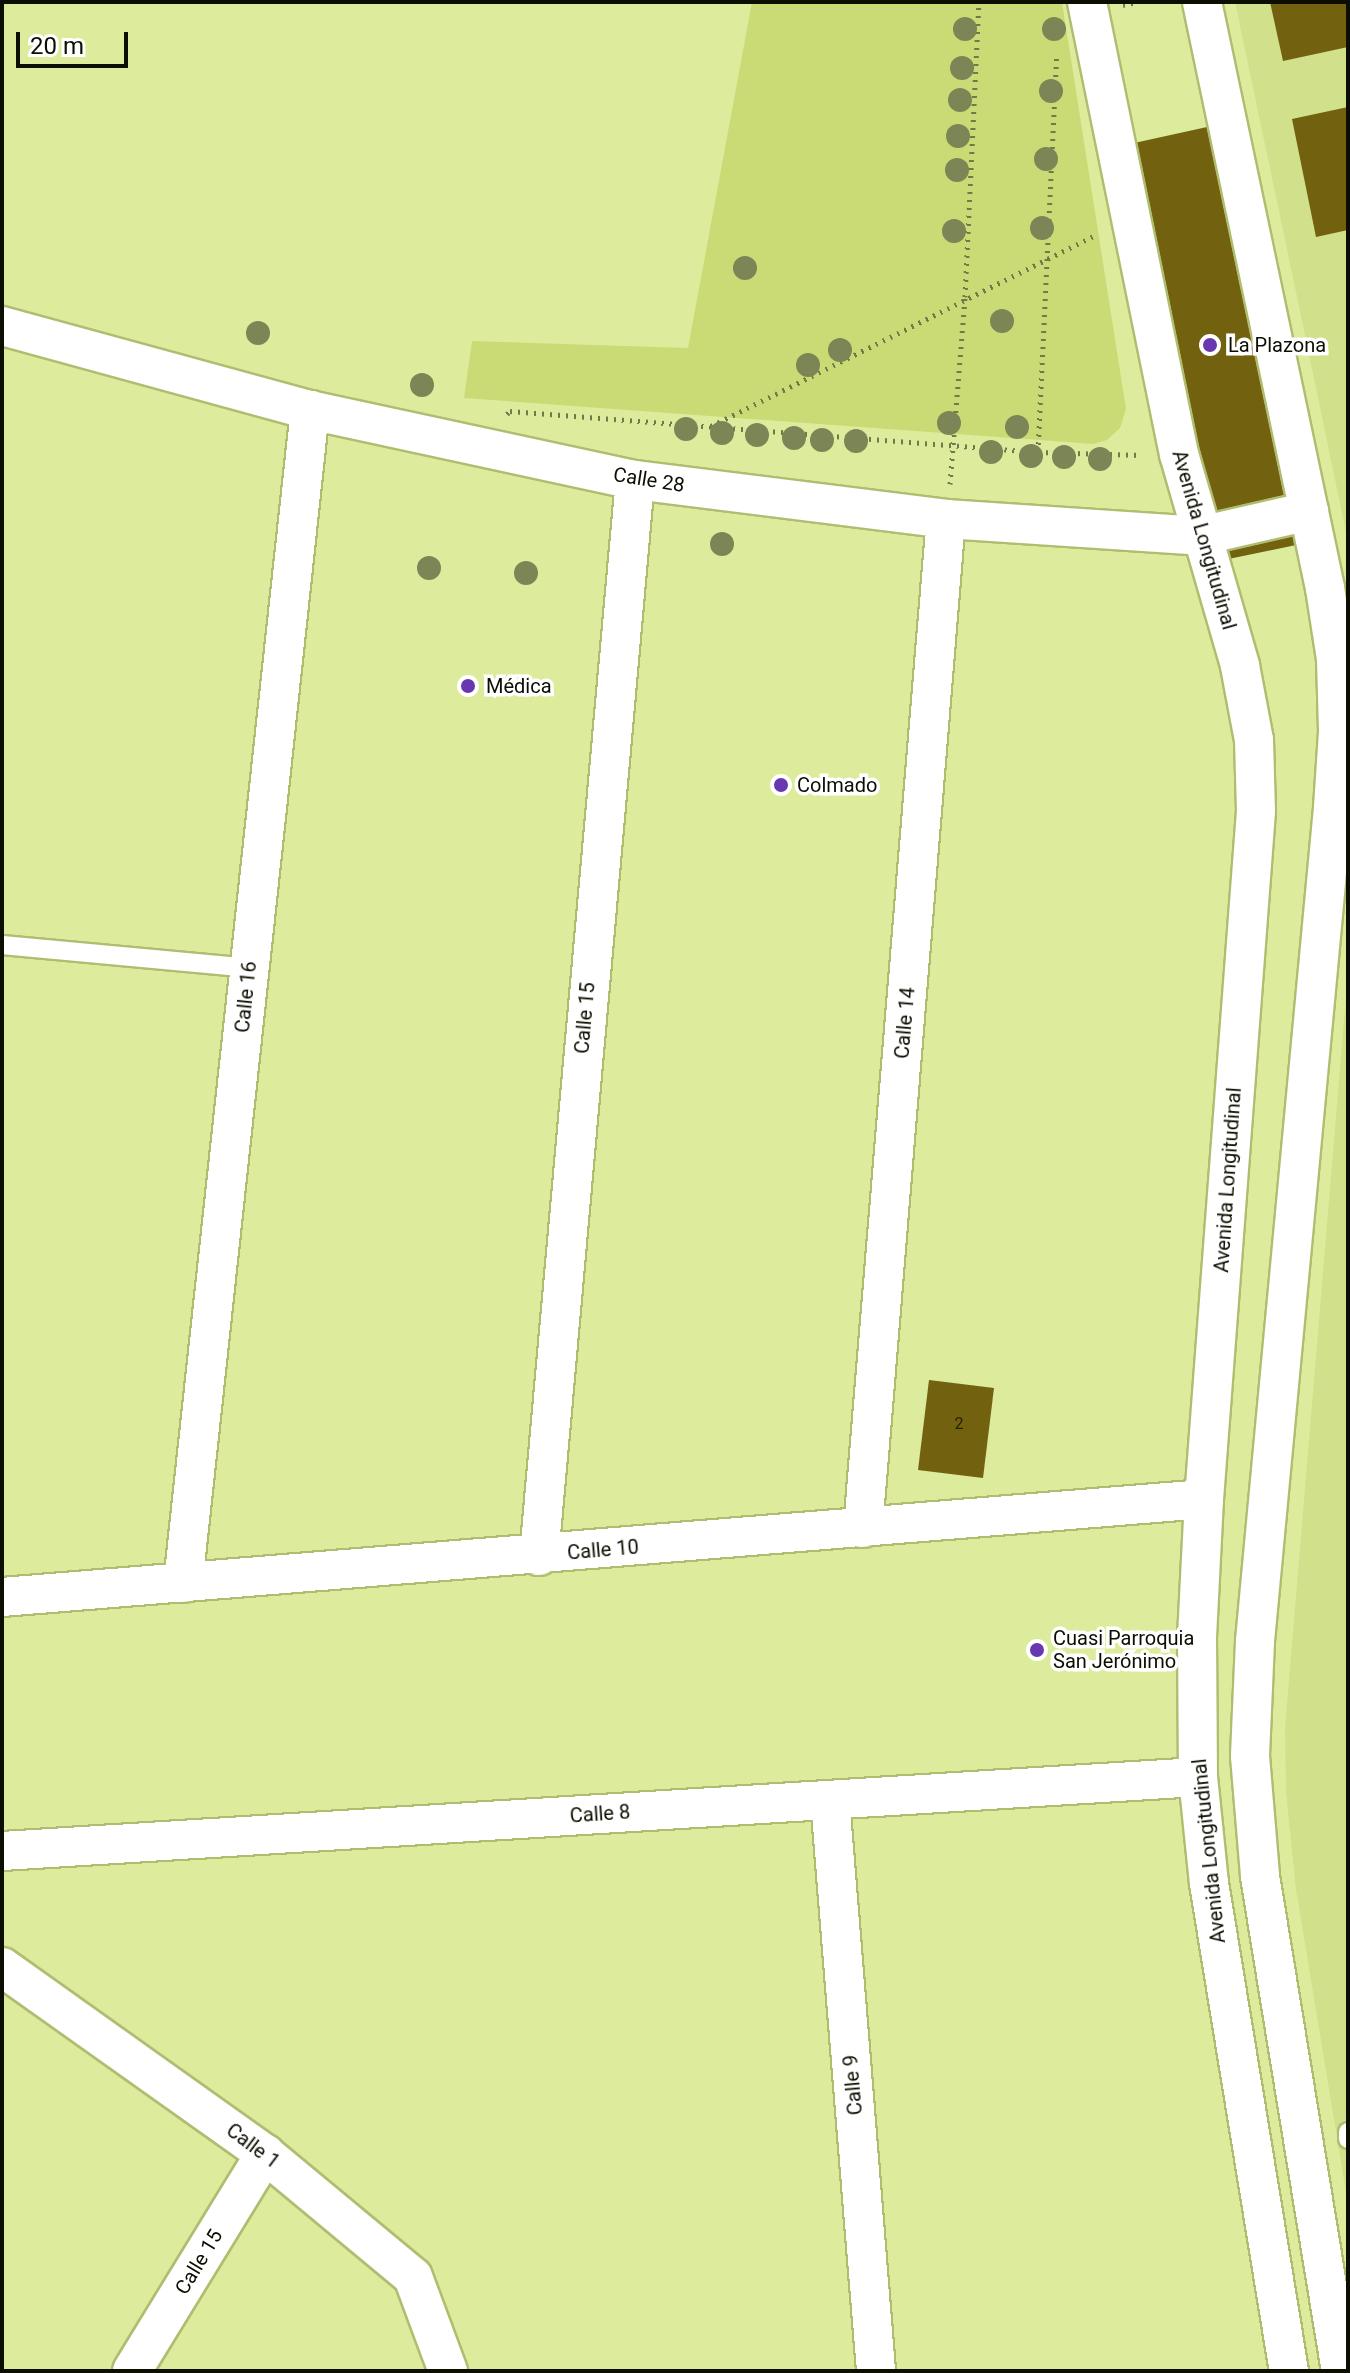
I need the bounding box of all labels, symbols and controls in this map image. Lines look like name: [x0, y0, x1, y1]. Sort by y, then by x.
scale bar: [20, 16, 132, 66]
text: 20 m: [30, 32, 84, 60]
place label: La Plazona: [1228, 333, 1326, 357]
marker: La Plazona: [1199, 334, 1221, 356]
street label: Avenida Longitudinal: [1167, 448, 1241, 632]
street label: Calle 28: [612, 463, 686, 497]
place label: Médica: [486, 674, 552, 698]
marker: Médica: [457, 675, 479, 697]
place label: Colmado: [797, 773, 877, 797]
marker: Colmado: [772, 776, 790, 794]
street label: Calle 16: [230, 960, 262, 1034]
street label: Calle 15: [570, 981, 600, 1055]
street label: Calle 14: [890, 986, 920, 1060]
street label: Avenida Longitudinal: [1210, 1087, 1246, 1273]
house number: 2: [955, 1414, 963, 1434]
street label: Calle 10: [566, 1535, 640, 1565]
place label: Cuasi Parroquia San Jerónimo: [1053, 1626, 1194, 1673]
marker: Cuasi Parroquia San Jerónimo: [1028, 1641, 1046, 1659]
street label: Avenida Longitudinal: [1187, 1757, 1231, 1945]
street label: Calle 8: [569, 1800, 631, 1828]
street label: Calle 9: [838, 2054, 868, 2116]
street label: Calle 1: [222, 2118, 284, 2174]
street label: Calle 15: [170, 2225, 228, 2299]

